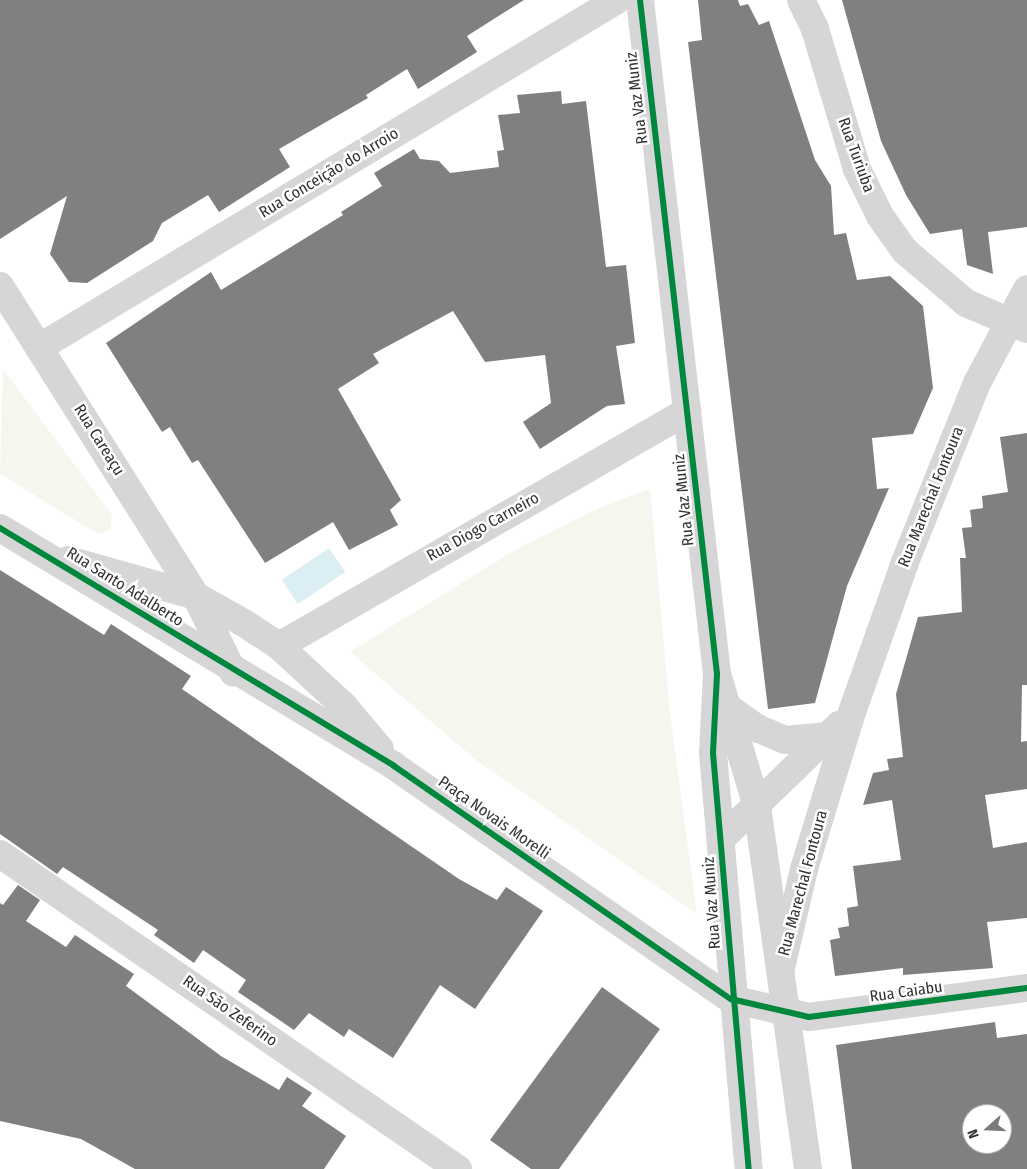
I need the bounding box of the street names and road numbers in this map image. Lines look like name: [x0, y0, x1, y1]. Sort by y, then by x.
street label: Rua Vaz Muniz: [622, 51, 652, 145]
street label: Rua Turiuba: [834, 115, 878, 195]
street label: Rua Conceição do Arroio: [256, 124, 402, 222]
street label: Rua Careaçu: [70, 401, 128, 479]
street label: Rua Marechal Fontoura: [894, 424, 968, 570]
street label: Rua Vaz Muniz: [670, 453, 698, 547]
street label: Rua Diogo Carneiro: [424, 488, 542, 566]
street label: Rua Santo Adalberto: [63, 543, 187, 631]
street label: Praça Novais Morelli: [434, 772, 554, 864]
street label: Rua Marechal Fontoura: [774, 808, 832, 958]
street label: Rua Vaz Muniz: [699, 856, 725, 950]
street label: Rua São Zeferino: [179, 971, 281, 1051]
street label: Rua Caiabu: [868, 977, 944, 1007]

